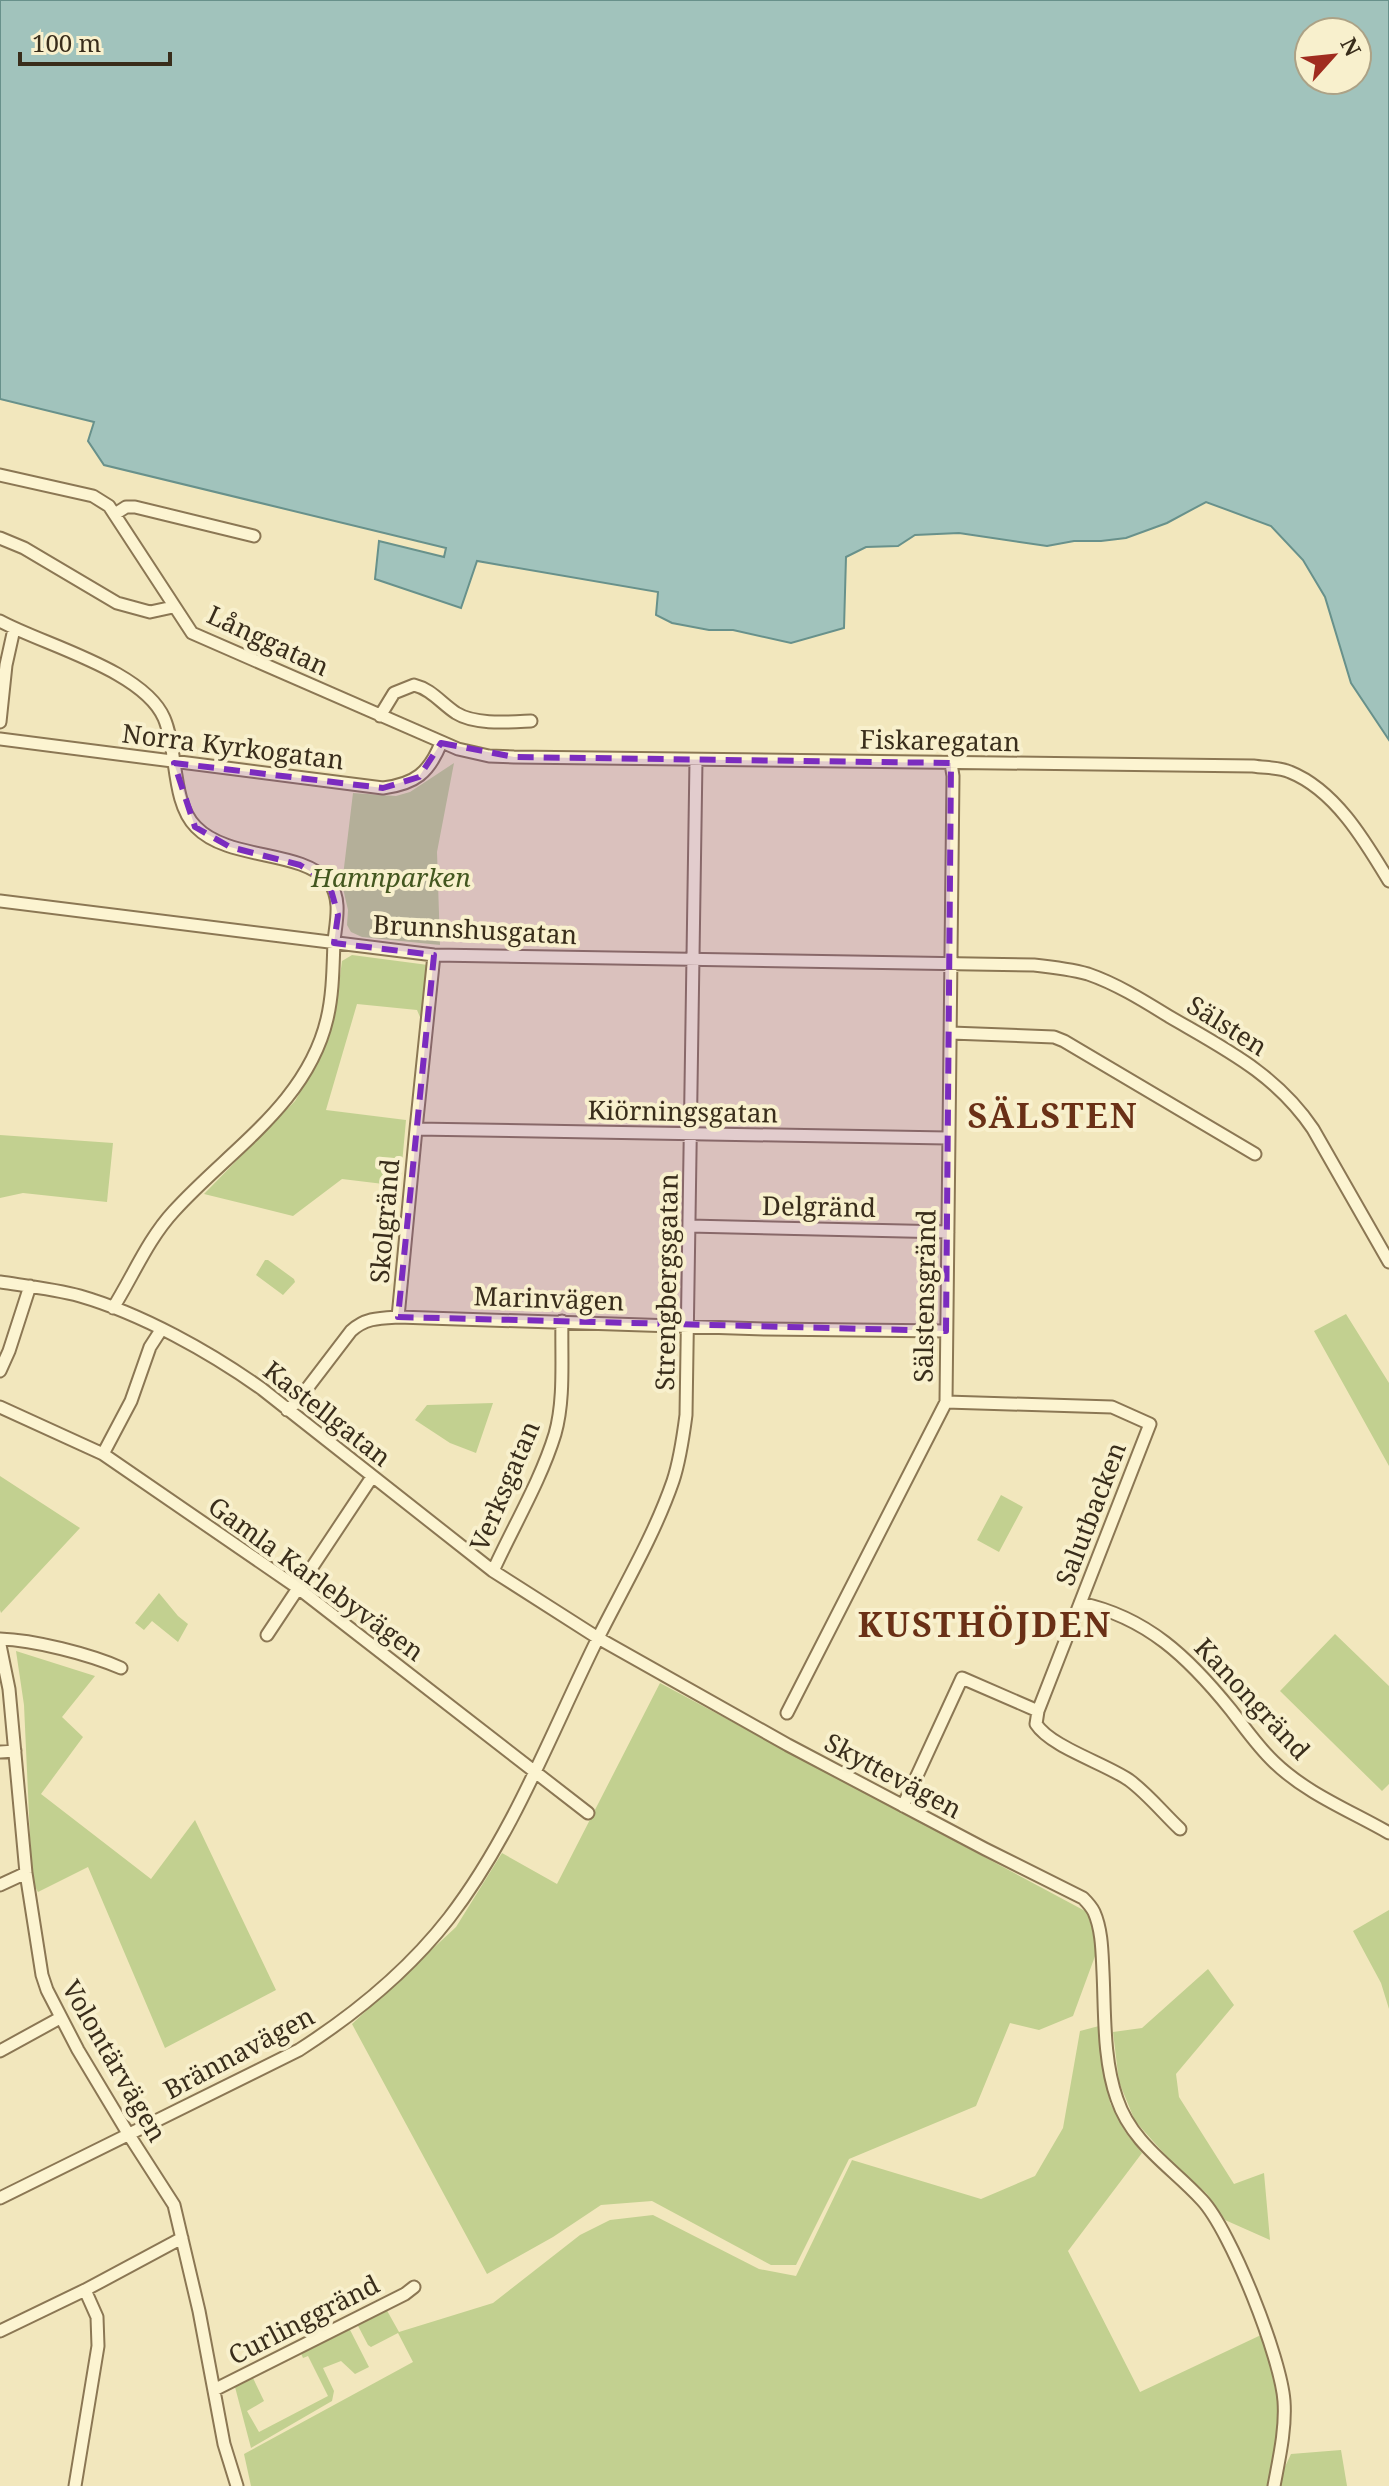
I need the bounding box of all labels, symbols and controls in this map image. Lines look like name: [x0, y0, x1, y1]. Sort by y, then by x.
scale bar: [20, 16, 170, 66]
north arrow: [1293, 16, 1373, 96]
text: 100 m: [32, 26, 101, 59]
text: N: [1334, 32, 1369, 61]
street label: Långgatan: [202, 596, 336, 684]
street label: Norra Kyrkogatan: [120, 715, 346, 778]
street label: Fiskaregatan: [859, 721, 1021, 759]
park label: Hamnparken: [310, 859, 471, 895]
street label: Brunnshusgatan: [372, 906, 579, 952]
street label: Sälsten: [1181, 986, 1275, 1064]
street label: Kiörningsgatan: [587, 1091, 779, 1131]
district label: SÄLSTEN: [967, 1092, 1139, 1138]
street label: Skolgränd: [361, 1157, 407, 1285]
street label: Strengbergsgatan: [646, 1173, 686, 1391]
street label: Delgränd: [762, 1187, 876, 1225]
street label: Sälstensgränd: [904, 1209, 944, 1383]
street label: Marinvägen: [473, 1277, 625, 1319]
street label: Kastellgatan: [256, 1352, 399, 1475]
street label: Verksgatan: [460, 1415, 548, 1556]
street label: Salutbacken: [1046, 1436, 1134, 1591]
street label: Gamla Karlebyvägen: [201, 1488, 432, 1669]
district label: KUSTHÖJDEN: [858, 1601, 1112, 1647]
street label: Kanongränd: [1187, 1630, 1319, 1767]
street label: Skyttevägen: [819, 1724, 969, 1826]
street label: Volontärvägen: [54, 1973, 176, 2148]
street label: Brännavägen: [157, 1997, 320, 2107]
street label: Curlinggränd: [222, 2266, 385, 2373]

